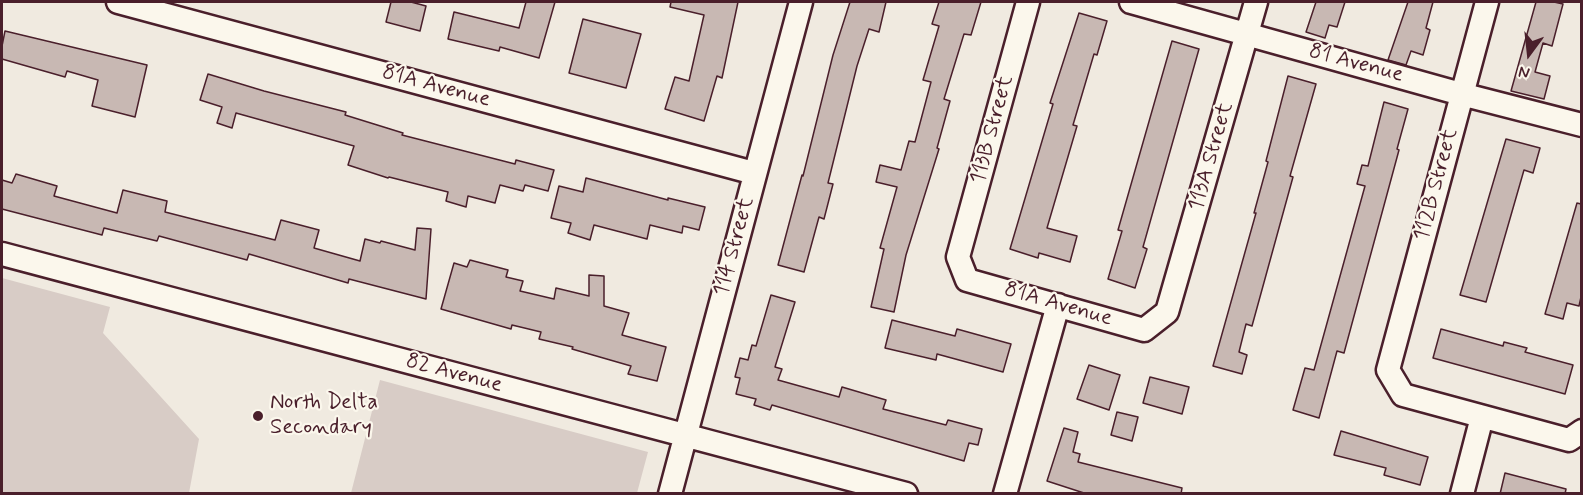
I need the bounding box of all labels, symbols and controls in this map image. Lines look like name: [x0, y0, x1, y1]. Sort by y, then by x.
north arrow: [1499, 24, 1559, 84]
street label: 81 Avenue: [1306, 39, 1406, 89]
street label: 81A Avenue: [379, 60, 493, 114]
text: N: [1516, 60, 1532, 83]
street label: 113B Street: [966, 73, 1020, 187]
street label: 113A Street: [1184, 100, 1240, 214]
street label: 112B Street: [1409, 126, 1465, 244]
street label: 114 Street: [709, 195, 761, 299]
street label: 81A Avenue: [1001, 277, 1115, 333]
street label: 82 Avenue: [403, 348, 505, 400]
place label: North Delta Secondary: [270, 390, 378, 442]
marker: North Delta Secondary: [251, 409, 265, 423]

